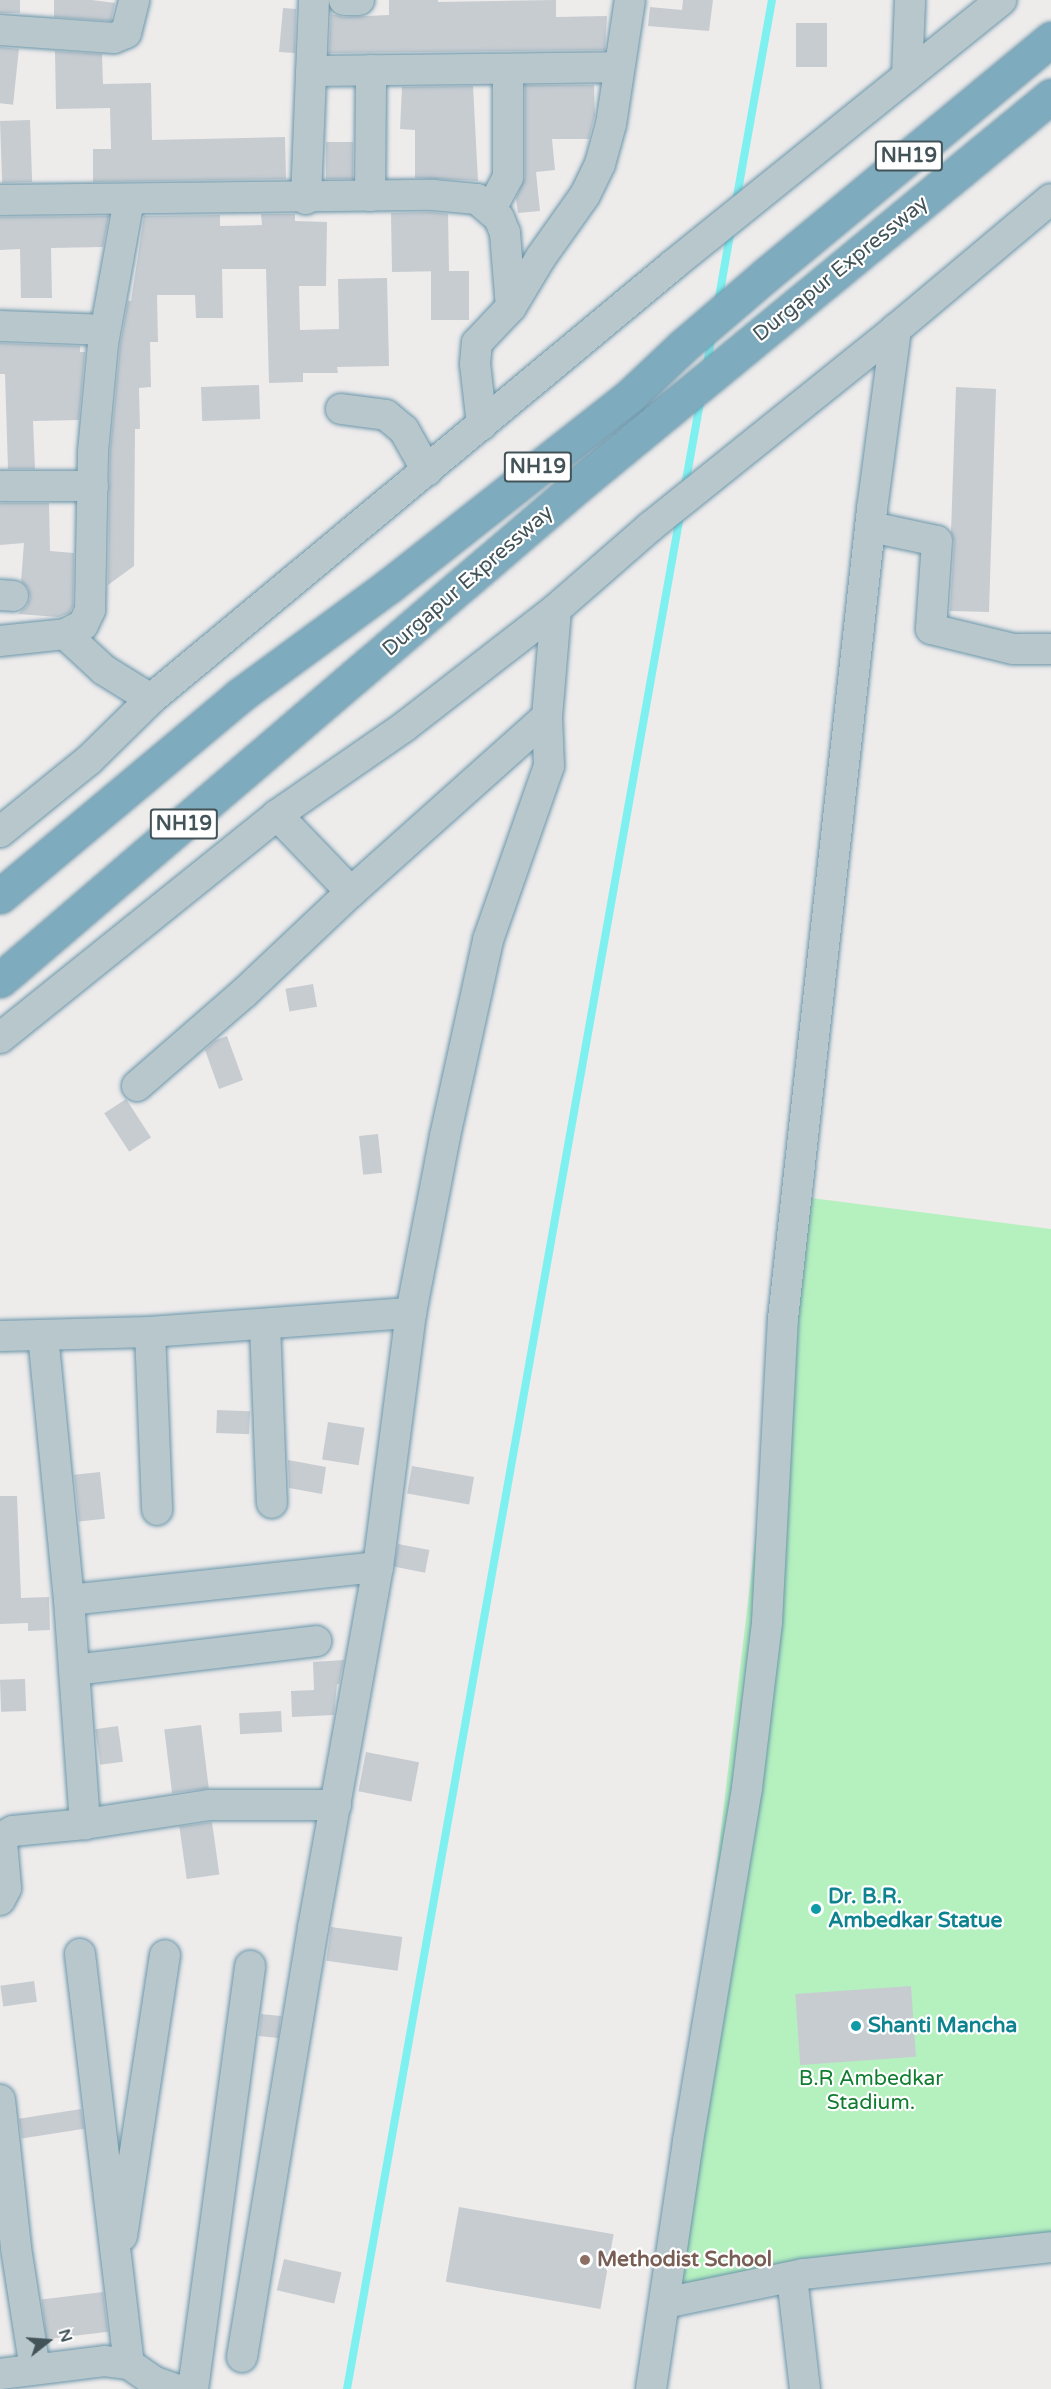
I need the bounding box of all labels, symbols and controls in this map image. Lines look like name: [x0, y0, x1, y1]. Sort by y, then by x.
road number: NH19: [874, 139, 944, 173]
street label: Durgapur Expressway: [748, 191, 934, 347]
road number: NH19: [504, 450, 572, 484]
street label: Durgapur Expressway: [378, 500, 558, 662]
road number: NH19: [150, 807, 219, 841]
place label: Dr. B.R. Ambedkar Statue: [828, 1884, 1002, 1934]
marker: Dr. B.R. Ambedkar Statue: [809, 1902, 823, 1916]
place label: Shanti Mancha: [868, 2013, 1017, 2039]
marker: Shanti Mancha: [849, 2019, 863, 2033]
park label: B.R Ambedkar Stadium.: [799, 2066, 943, 2116]
place label: Methodist School: [597, 2247, 772, 2273]
marker: Methodist School: [578, 2253, 592, 2267]
north arrow: [18, 2311, 78, 2371]
text: N: [54, 2327, 77, 2345]

